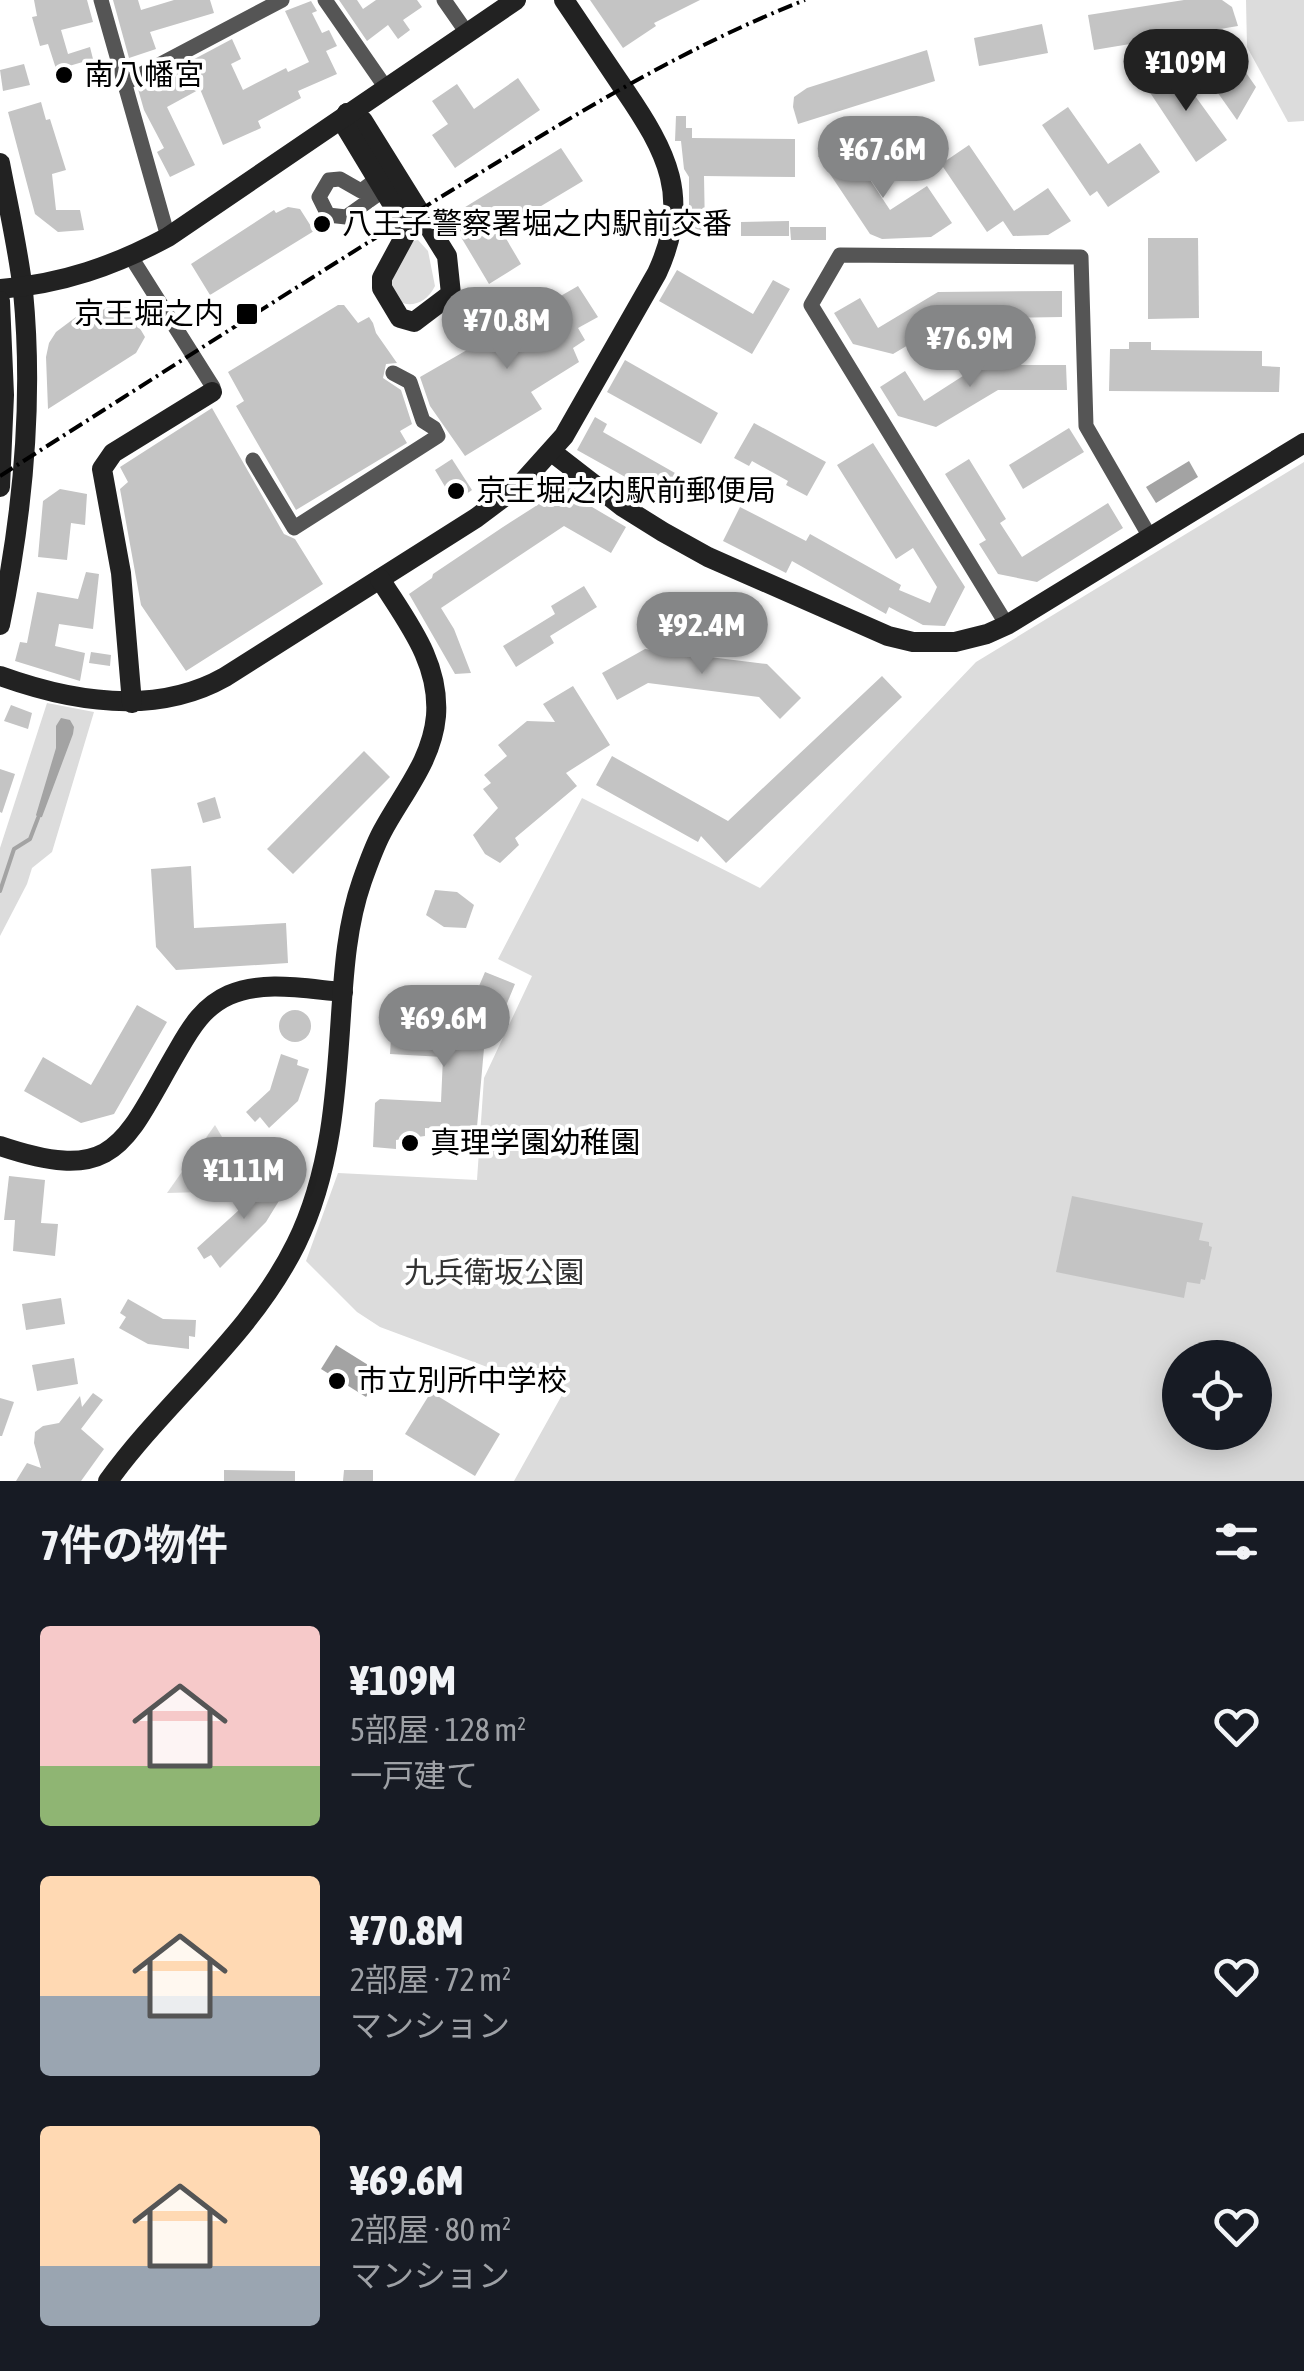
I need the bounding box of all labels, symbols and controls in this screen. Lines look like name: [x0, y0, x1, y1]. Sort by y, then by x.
pin: ¥109M: [1116, 29, 1256, 114]
text: ¥109M: [1146, 43, 1226, 80]
place label: 南八幡宮: [84, 57, 204, 91]
marker: 南八幡宮: [53, 64, 75, 86]
pin: ¥67.6M: [802, 116, 964, 201]
text: ¥67.6M: [840, 130, 926, 167]
place label: 八王子警察署堀之内駅前交番: [342, 206, 732, 240]
marker: 八王子警察署堀之内駅前交番: [311, 213, 333, 235]
pin: ¥70.8M: [426, 287, 588, 372]
place label: 京王堀之内: [74, 296, 224, 330]
marker: 京王堀之内: [234, 301, 260, 327]
text: ¥70.8M: [464, 301, 550, 338]
pin: ¥76.9M: [889, 305, 1051, 390]
text: ¥76.9M: [927, 319, 1013, 356]
place label: 京王堀之内駅前郵便局: [476, 473, 776, 507]
marker: 京王堀之内駅前郵便局: [445, 480, 467, 502]
pin: ¥92.4M: [621, 592, 783, 677]
text: ¥92.4M: [659, 606, 745, 643]
pin: ¥69.6M: [363, 985, 525, 1070]
text: ¥69.6M: [401, 999, 487, 1036]
place label: 真理学園幼稚園: [430, 1125, 640, 1159]
marker: 真理学園幼稚園: [399, 1132, 421, 1154]
pin: ¥111M: [174, 1137, 314, 1222]
text: ¥111M: [204, 1151, 284, 1188]
park label: 九兵衛坂公園: [404, 1255, 584, 1289]
map controls: [1162, 1340, 1272, 1450]
button: locate: [1162, 1340, 1272, 1450]
place label: 市立別所中学校: [357, 1363, 567, 1397]
marker: 市立別所中学校: [326, 1370, 348, 1392]
icon: filters: [1209, 1514, 1264, 1569]
text: 7件の物件: [40, 1521, 228, 1569]
text: ¥109M: [350, 1656, 456, 1704]
icon: home: [120, 1666, 240, 1786]
icon: heart: [1209, 1699, 1264, 1754]
text: 5部屋 · 128 m²: [350, 1711, 526, 1748]
text: 一戸建て: [350, 1757, 478, 1794]
text: ¥70.8M: [350, 1906, 464, 1954]
icon: home: [120, 1916, 240, 2036]
icon: heart: [1209, 1949, 1264, 2004]
text: 2部屋 · 72 m²: [350, 1961, 511, 1998]
text: マンション: [350, 2007, 510, 2044]
text: ¥69.6M: [350, 2156, 464, 2204]
icon: home: [120, 2166, 240, 2286]
icon: heart: [1209, 2199, 1264, 2254]
text: 2部屋 · 80 m²: [350, 2211, 511, 2248]
text: マンション: [350, 2257, 510, 2294]

